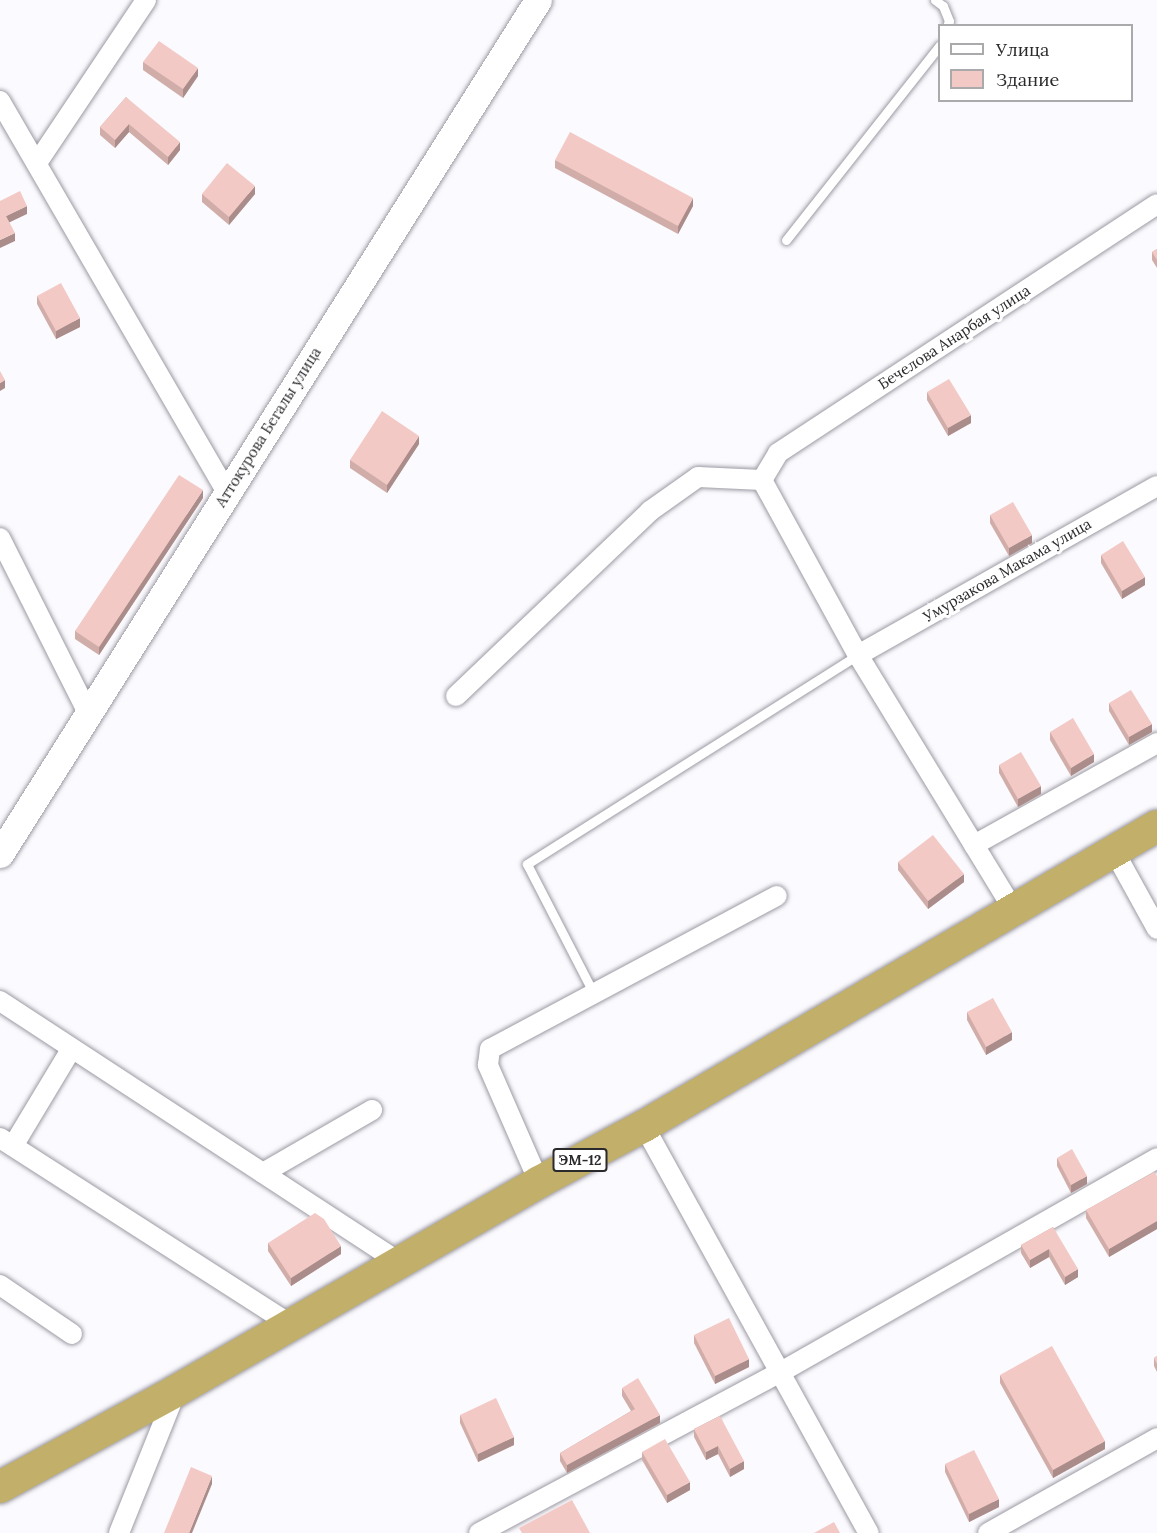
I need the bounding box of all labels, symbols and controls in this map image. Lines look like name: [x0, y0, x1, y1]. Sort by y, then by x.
legend: [938, 24, 1133, 102]
text: Улица: [996, 38, 1049, 61]
text: Здание: [996, 68, 1059, 91]
street label: Бечелова Анарбая улица: [875, 281, 1033, 393]
street label: Аттокурова Бегалы улица: [211, 344, 325, 510]
street label: Умурзакова Макама улица: [920, 514, 1094, 626]
road number: ЭМ-12: [552, 1149, 608, 1171]

